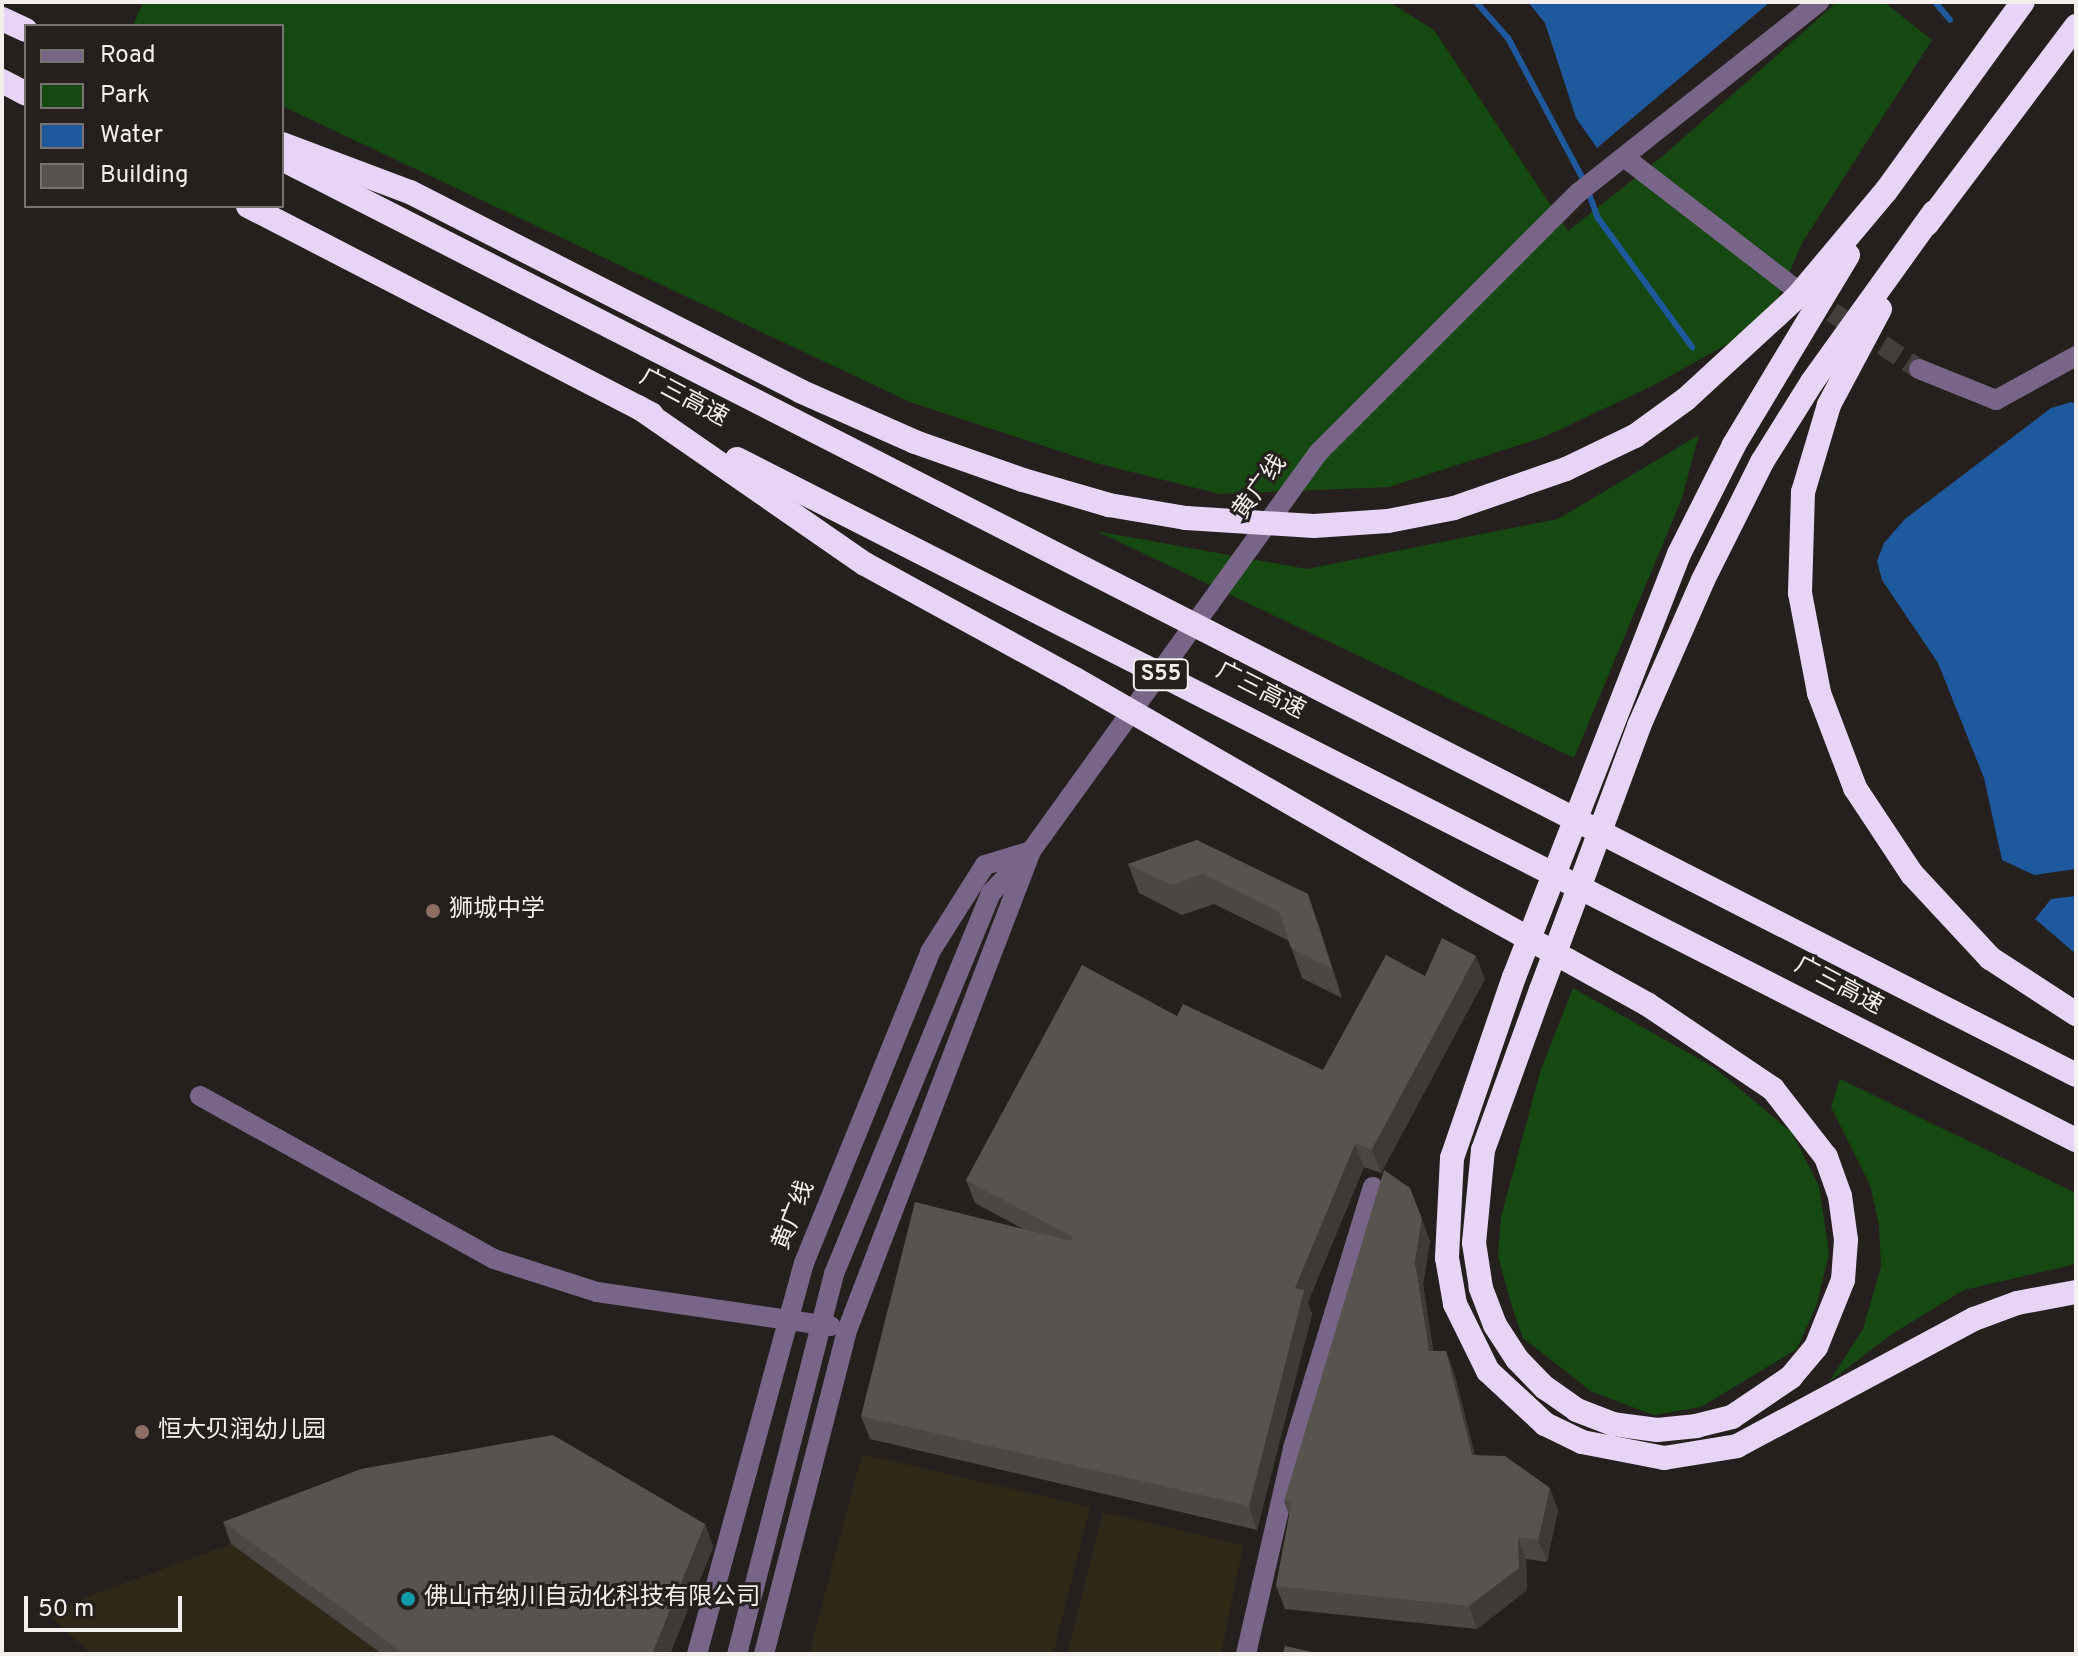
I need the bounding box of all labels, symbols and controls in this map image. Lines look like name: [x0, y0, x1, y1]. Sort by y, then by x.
legend: [24, 24, 284, 208]
text: Road: [100, 41, 156, 71]
text: Park: [100, 81, 150, 111]
text: Water: [100, 121, 163, 151]
text: Building: [100, 161, 189, 191]
street label: 广三高速: [634, 364, 732, 434]
street label: 黄广线: [1228, 450, 1294, 526]
road number: S55: [1131, 657, 1191, 693]
street label: 广三高速: [1211, 657, 1309, 727]
place label: 狮城中学: [449, 897, 545, 925]
marker: 狮城中学: [424, 902, 442, 920]
street label: 广三高速: [1789, 952, 1887, 1022]
street label: 黄广线: [768, 1177, 822, 1255]
place label: 恒大·贝润幼儿园: [158, 1418, 326, 1446]
marker: 恒大·贝润幼儿园: [133, 1423, 151, 1441]
scale bar: [28, 1580, 186, 1630]
place label: 佛山市纳川自动化科技有限公司: [424, 1585, 760, 1613]
marker: 佛山市纳川自动化科技有限公司: [399, 1590, 417, 1608]
text: 50 m: [38, 1595, 94, 1625]

